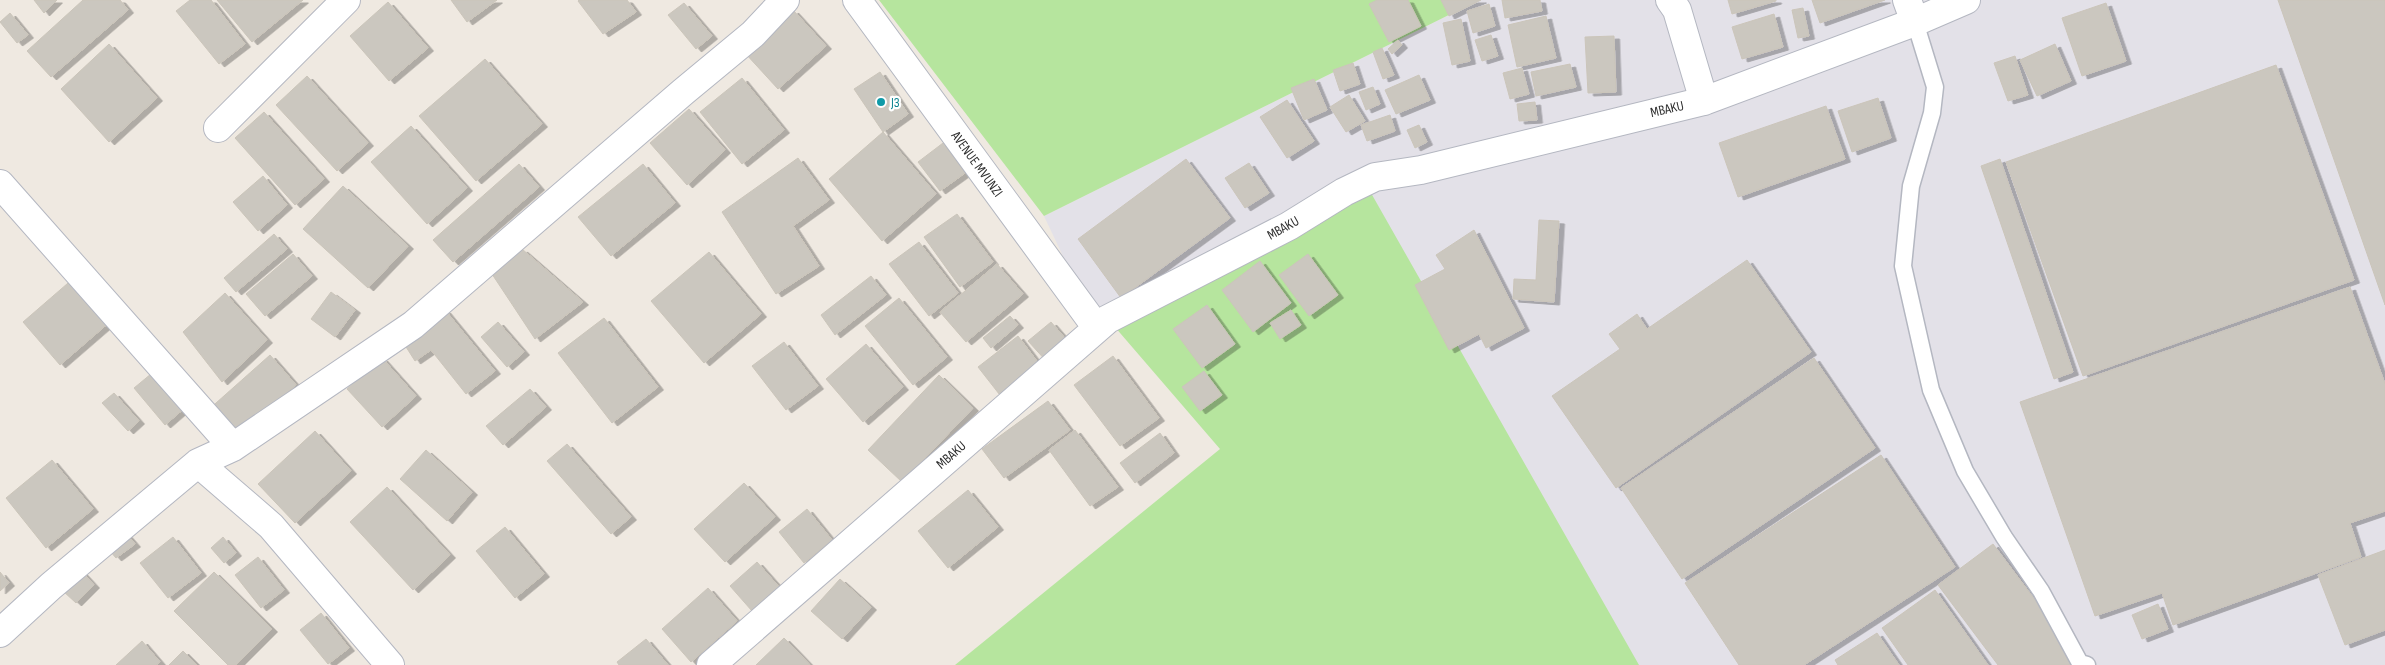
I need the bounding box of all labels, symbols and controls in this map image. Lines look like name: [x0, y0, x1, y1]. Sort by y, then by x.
place label: J3: [890, 94, 900, 111]
marker: J3: [875, 96, 887, 108]
street label: MBAKU: [1649, 97, 1685, 121]
street label: AVENUE MVUNZI: [947, 127, 1007, 200]
street label: MBAKU: [1264, 212, 1302, 244]
street label: MBAKU: [933, 437, 969, 473]

